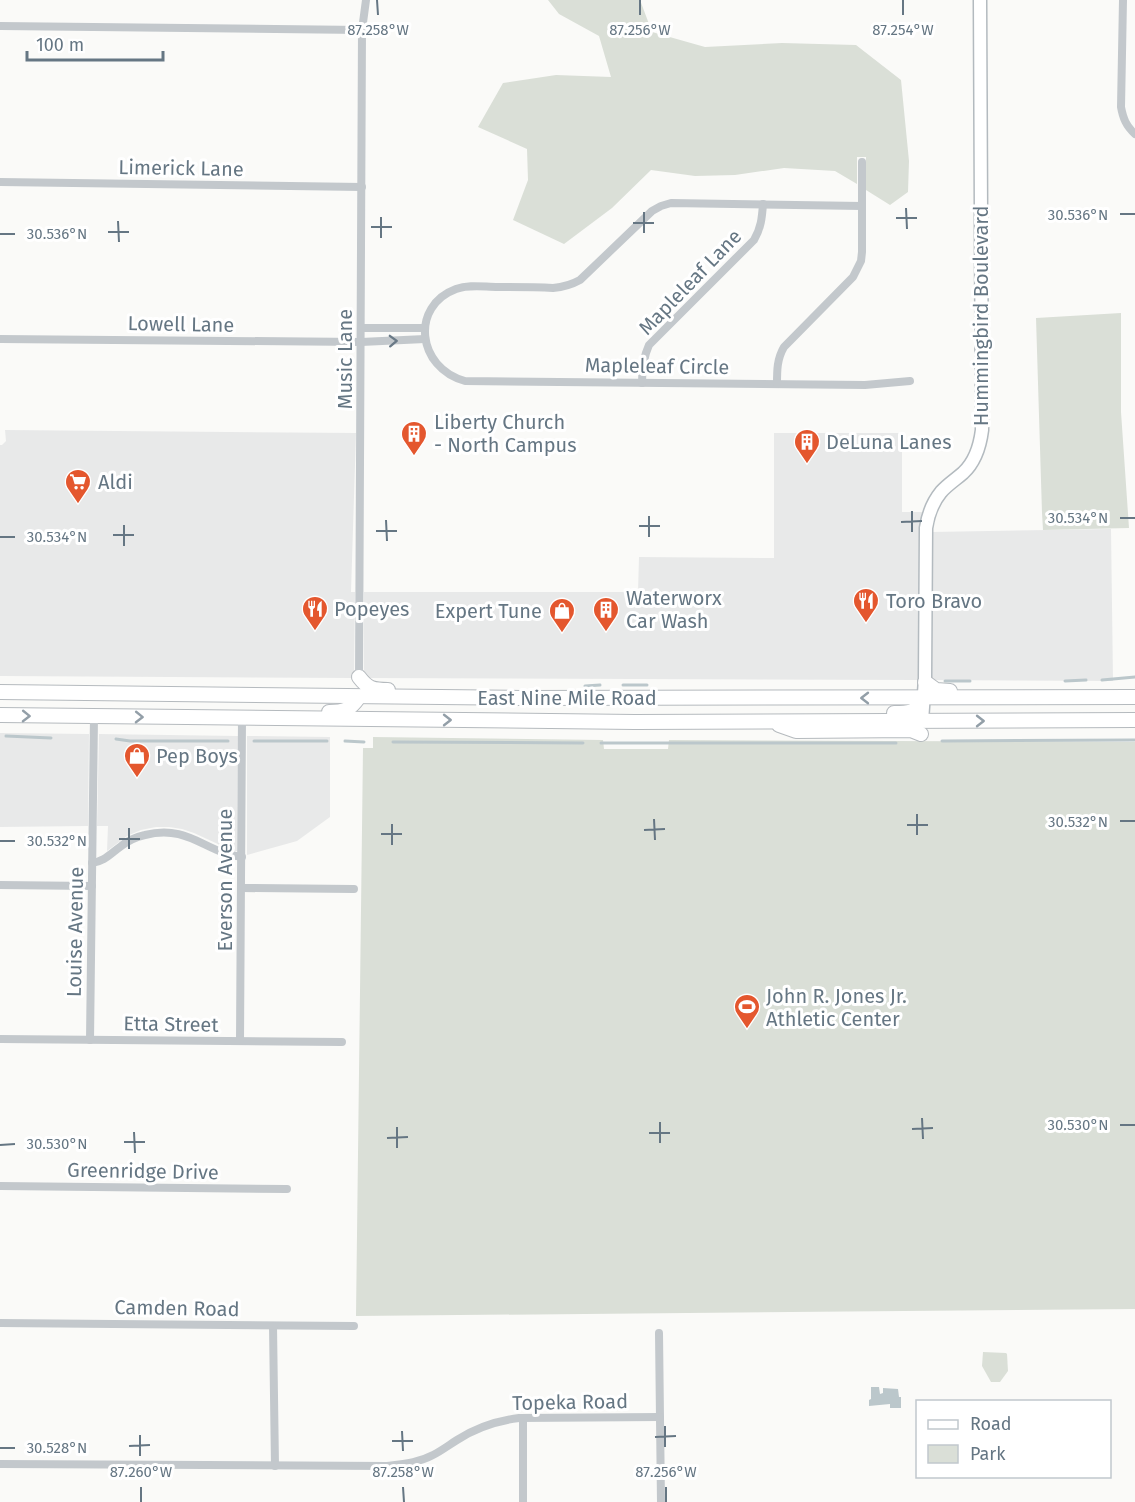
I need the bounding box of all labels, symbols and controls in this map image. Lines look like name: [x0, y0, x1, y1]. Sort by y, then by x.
text: 87.258°W: [347, 21, 409, 39]
text: 87.256°W: [609, 21, 671, 39]
text: 87.254°W: [872, 21, 934, 39]
scale bar: [27, 24, 164, 62]
text: 100 m: [36, 34, 84, 56]
street label: Limerick Lane: [118, 155, 244, 181]
street label: Hummingbird Boulevard: [969, 206, 993, 426]
text: 30.536°N: [1048, 206, 1108, 224]
street label: Mapleleaf Lane: [634, 224, 746, 340]
text: 30.536°N: [27, 225, 87, 243]
street label: Music Lane: [333, 309, 357, 409]
street label: Lowell Lane: [127, 311, 235, 337]
one-way arrow: [389, 334, 398, 347]
street label: Mapleleaf Circle: [585, 353, 729, 379]
place label: Liberty Church - North Campus: [434, 410, 577, 457]
building icon: Liberty Church - North Campus: [399, 419, 429, 457]
building icon: DeLuna Lanes: [792, 427, 822, 465]
place label: DeLuna Lanes: [826, 430, 952, 454]
supermarket icon: Aldi: [63, 467, 93, 505]
place label: Aldi: [98, 470, 133, 494]
text: 30.534°N: [1048, 509, 1108, 527]
text: 30.534°N: [27, 528, 87, 546]
place label: Waterworx Car Wash: [626, 586, 722, 633]
restaurant icon: Toro Bravo: [851, 586, 881, 624]
place label: Toro Bravo: [886, 589, 982, 613]
restaurant icon: Popeyes: [300, 594, 330, 632]
building icon: Waterworx Car Wash: [591, 595, 621, 633]
shop icon: Expert Tune: [547, 596, 577, 634]
place label: Popeyes: [334, 597, 409, 621]
place label: Expert Tune: [435, 599, 542, 623]
street label: East Nine Mile Road: [477, 686, 657, 710]
one-way arrow: [861, 692, 870, 704]
one-way arrow: [21, 710, 30, 722]
one-way arrow: [134, 711, 143, 723]
one-way arrow: [442, 714, 451, 726]
one-way arrow: [976, 715, 985, 727]
shop icon: Pep Boys: [122, 741, 152, 779]
place label: Pep Boys: [156, 744, 238, 768]
street label: Everson Avenue: [213, 809, 237, 951]
text: 30.532°N: [1048, 813, 1108, 831]
text: 30.532°N: [27, 832, 87, 850]
street label: Louise Avenue: [62, 867, 88, 997]
place label: John R. Jones Jr. Athletic Center: [766, 984, 907, 1031]
sports icon: John R. Jones Jr. Athletic Center: [732, 992, 762, 1030]
street label: Etta Street: [123, 1011, 220, 1037]
text: 30.530°N: [1048, 1116, 1108, 1134]
text: 30.530°N: [27, 1135, 87, 1153]
street label: Greenridge Drive: [67, 1158, 219, 1184]
street label: Camden Road: [114, 1295, 240, 1321]
street label: Topeka Road: [512, 1389, 628, 1415]
legend: [916, 1400, 1111, 1478]
text: Road: [970, 1413, 1012, 1435]
text: 30.528°N: [27, 1439, 87, 1457]
text: Park: [970, 1443, 1006, 1465]
text: 87.260°W: [110, 1463, 173, 1481]
text: 87.258°W: [372, 1463, 434, 1481]
text: 87.256°W: [635, 1463, 697, 1481]

